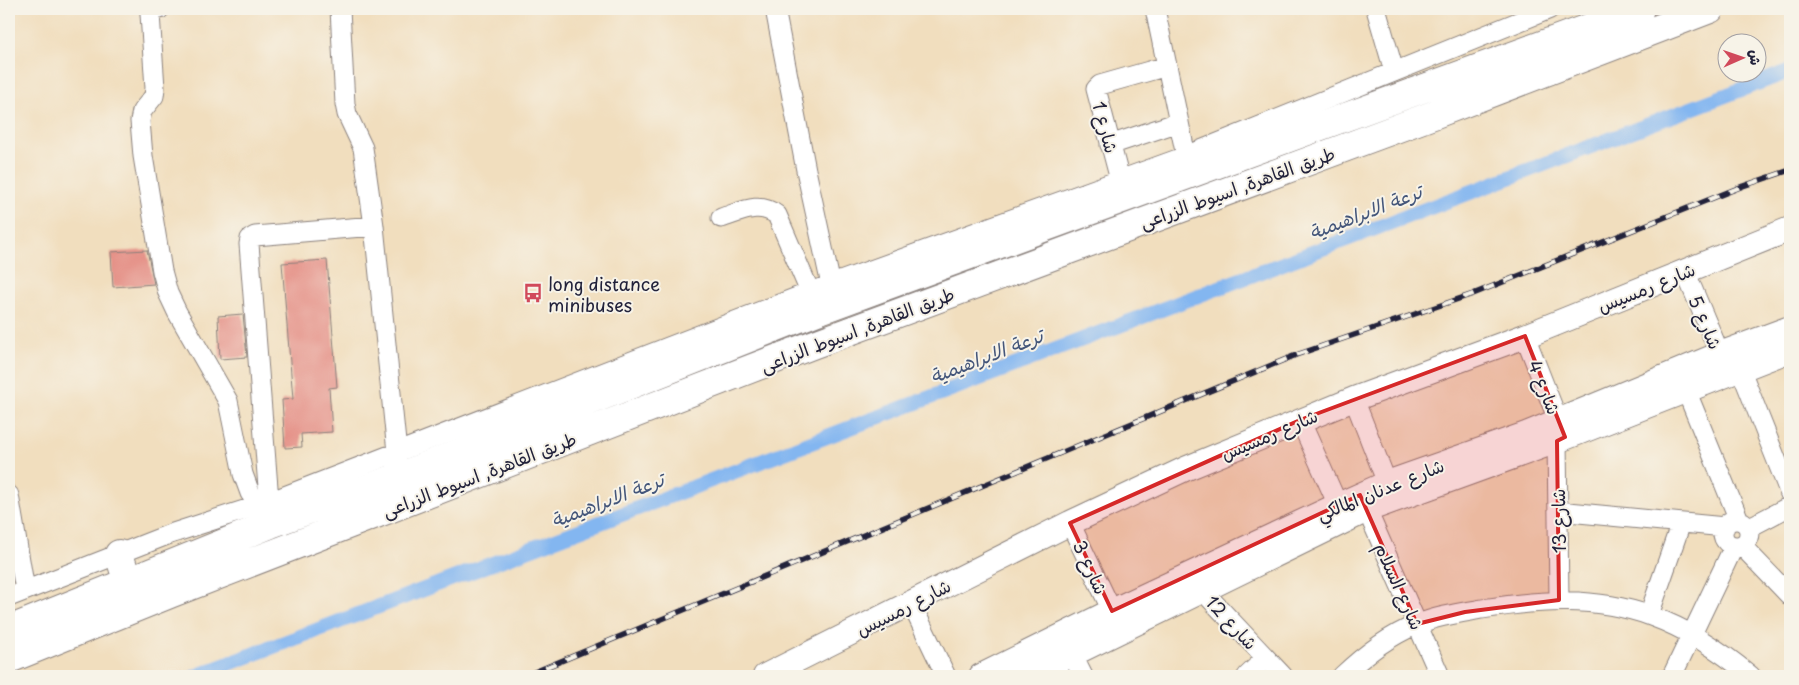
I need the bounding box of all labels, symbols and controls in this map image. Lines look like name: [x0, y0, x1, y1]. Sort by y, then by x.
north arrow: [1716, 32, 1766, 82]
text: ش: [1745, 49, 1766, 66]
street label: شارع 1: [1086, 98, 1126, 156]
street label: طريق القاهرة, اسيوط الزراعى: [1136, 139, 1338, 235]
water label: ترعة الابراهيمية: [1304, 175, 1429, 245]
street label: شارع رمسيس: [1593, 255, 1699, 319]
place label: long distance minibuses: [548, 270, 660, 318]
street label: طريق القاهرة, اسيوط الزراعى: [756, 279, 958, 379]
bus stop icon: long distance minibuses: [522, 282, 544, 304]
street label: شارع 5: [1683, 291, 1729, 353]
water label: ترعة الابراهيمية: [925, 319, 1050, 389]
street label: شارع 4: [1522, 356, 1568, 418]
street label: شارع رمسيس: [1216, 401, 1322, 467]
street label: طريق القاهرة, اسيوط الزراعى: [378, 424, 580, 524]
street label: شارع عدنان المالكي: [1312, 451, 1449, 531]
water label: ترعة الابراهيمية: [546, 463, 671, 533]
street label: شارع 13: [1544, 488, 1572, 554]
street label: شارع 3: [1067, 536, 1115, 598]
street label: شارع السلام: [1367, 538, 1431, 635]
street label: شارع رمسيس: [851, 572, 955, 642]
street label: شارع 12: [1200, 589, 1264, 655]

